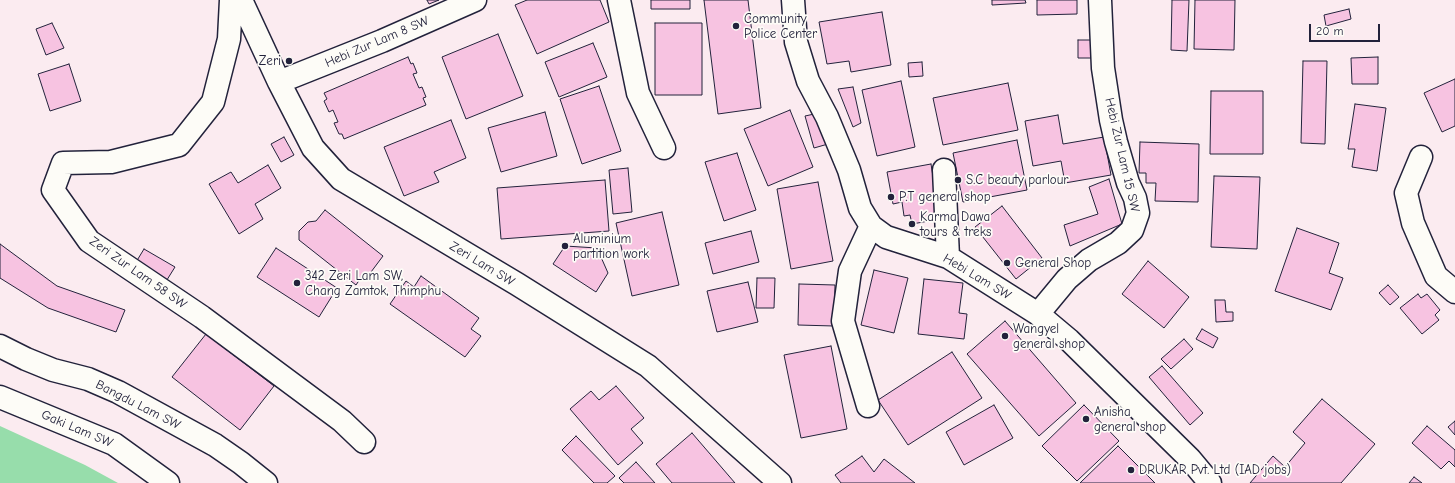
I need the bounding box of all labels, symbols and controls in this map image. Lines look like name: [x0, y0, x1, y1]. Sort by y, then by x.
place label: Community Police Center: [744, 11, 817, 42]
street label: Hebi Zur Lam 8 SW: [323, 13, 431, 71]
scale bar: [1311, 16, 1382, 42]
marker: Community Police Center: [731, 21, 741, 31]
text: 20 m: [1316, 24, 1344, 38]
place label: Zeri: [259, 53, 281, 69]
marker: Zeri: [284, 56, 294, 66]
street label: Hebi Zur Lam 15 SW: [1101, 96, 1143, 214]
place label: S.C beauty parlour: [966, 172, 1068, 188]
marker: S.C beauty parlour: [953, 175, 963, 185]
place label: P.T general shop: [899, 189, 991, 205]
marker: P.T general shop: [886, 192, 896, 202]
place label: Karma Dawa tours & treks: [920, 209, 991, 240]
marker: Karma Dawa tours & treks: [907, 219, 917, 229]
place label: Aluminium partition work: [573, 231, 649, 262]
street label: Zeri Zur Lam 58 SW: [86, 234, 190, 312]
street label: Zeri Lam SW: [447, 238, 517, 290]
marker: Aluminium partition work: [560, 241, 570, 251]
street label: Hebi Lam SW: [940, 251, 1014, 303]
place label: General Shop: [1015, 255, 1091, 271]
marker: General Shop: [1002, 258, 1012, 268]
place label: 342 Zeri Lam SW, Chang Zamtok, Thimphu: [305, 268, 441, 299]
marker: 342 Zeri Lam SW, Chang Zamtok, Thimphu: [292, 278, 302, 288]
place label: Wangyel general shop: [1013, 321, 1085, 352]
marker: Wangyel general shop: [1000, 331, 1010, 341]
street label: Bangdu Lam SW: [93, 377, 183, 433]
place label: Anisha general shop: [1094, 404, 1166, 435]
street label: Gaki Lam SW: [39, 407, 115, 451]
marker: Anisha general shop: [1081, 414, 1091, 424]
place label: DRUKAR Pvt. Ltd (IAD jobs): [1139, 462, 1291, 478]
marker: DRUKAR Pvt. Ltd (IAD jobs): [1126, 465, 1136, 475]

